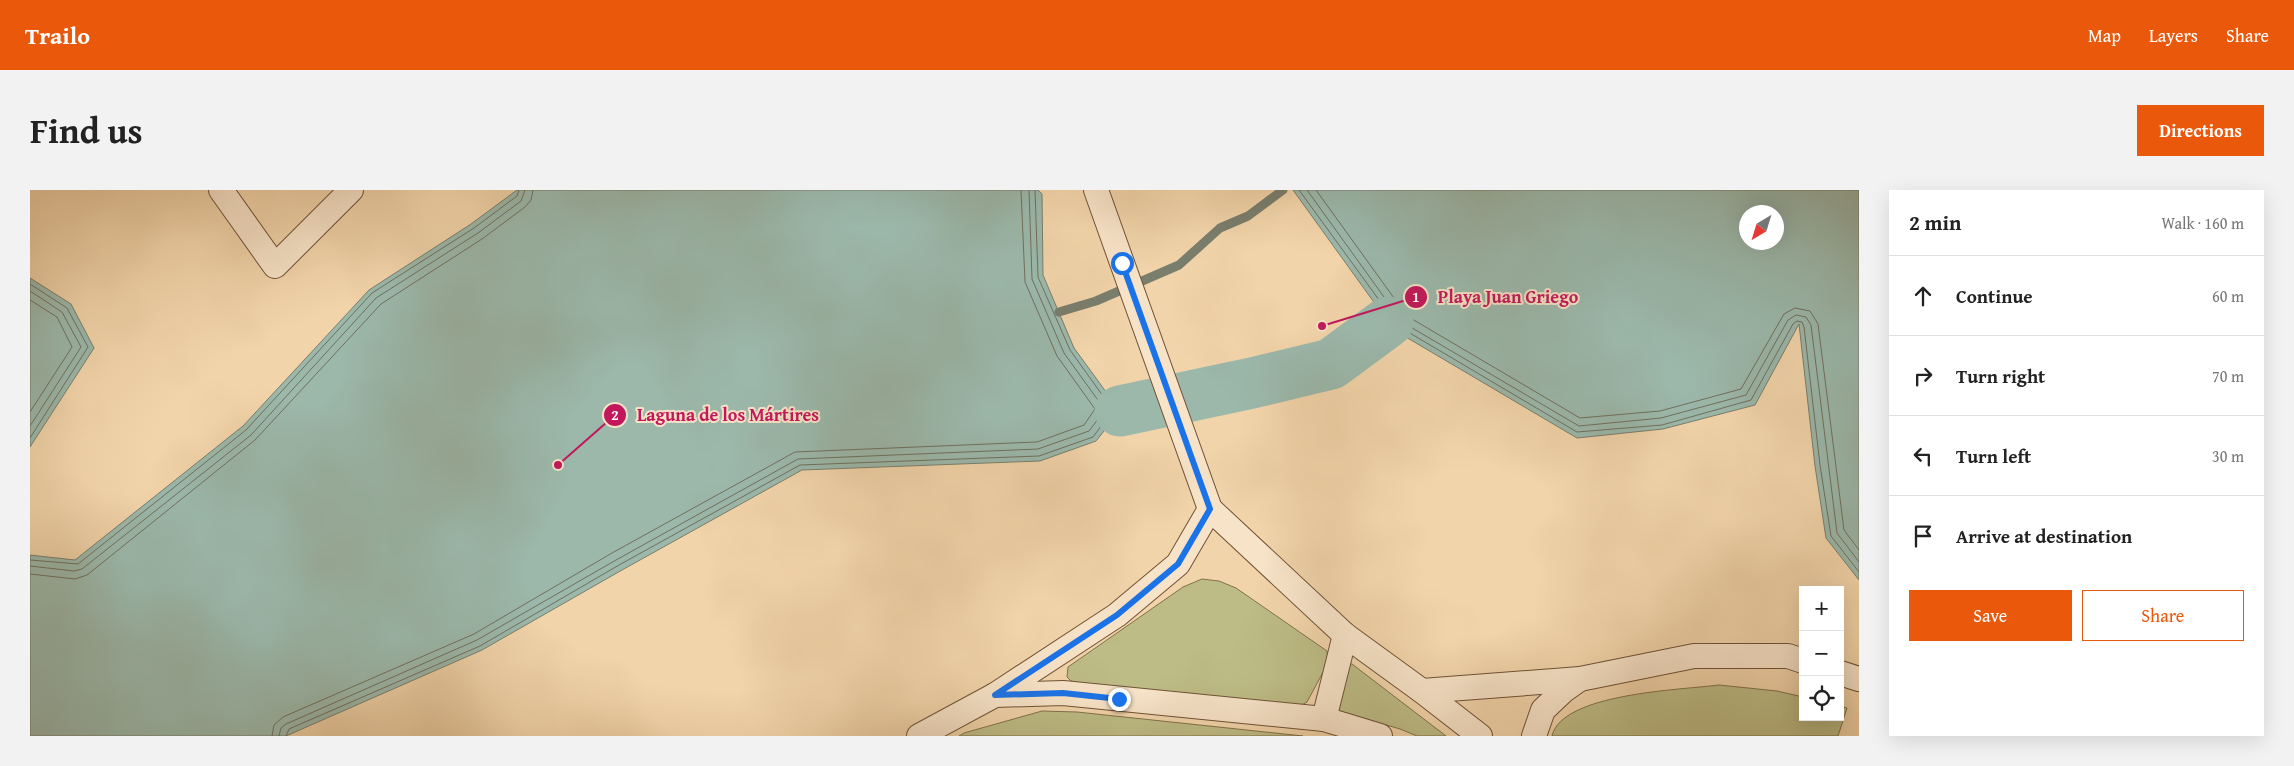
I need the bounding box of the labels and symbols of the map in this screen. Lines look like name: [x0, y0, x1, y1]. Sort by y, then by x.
north arrow: [1739, 205, 1784, 250]
route start: [1111, 252, 1134, 275]
callout: Playa Juan Griego: [1403, 281, 1589, 314]
text: Playa Juan Griego: [1438, 283, 1579, 310]
text: 1: [1412, 286, 1420, 307]
callout: Laguna de los Mártires: [602, 399, 829, 432]
text: Laguna de los Mártires: [637, 401, 819, 428]
text: 2: [611, 404, 619, 425]
route end: [1108, 688, 1131, 711]

